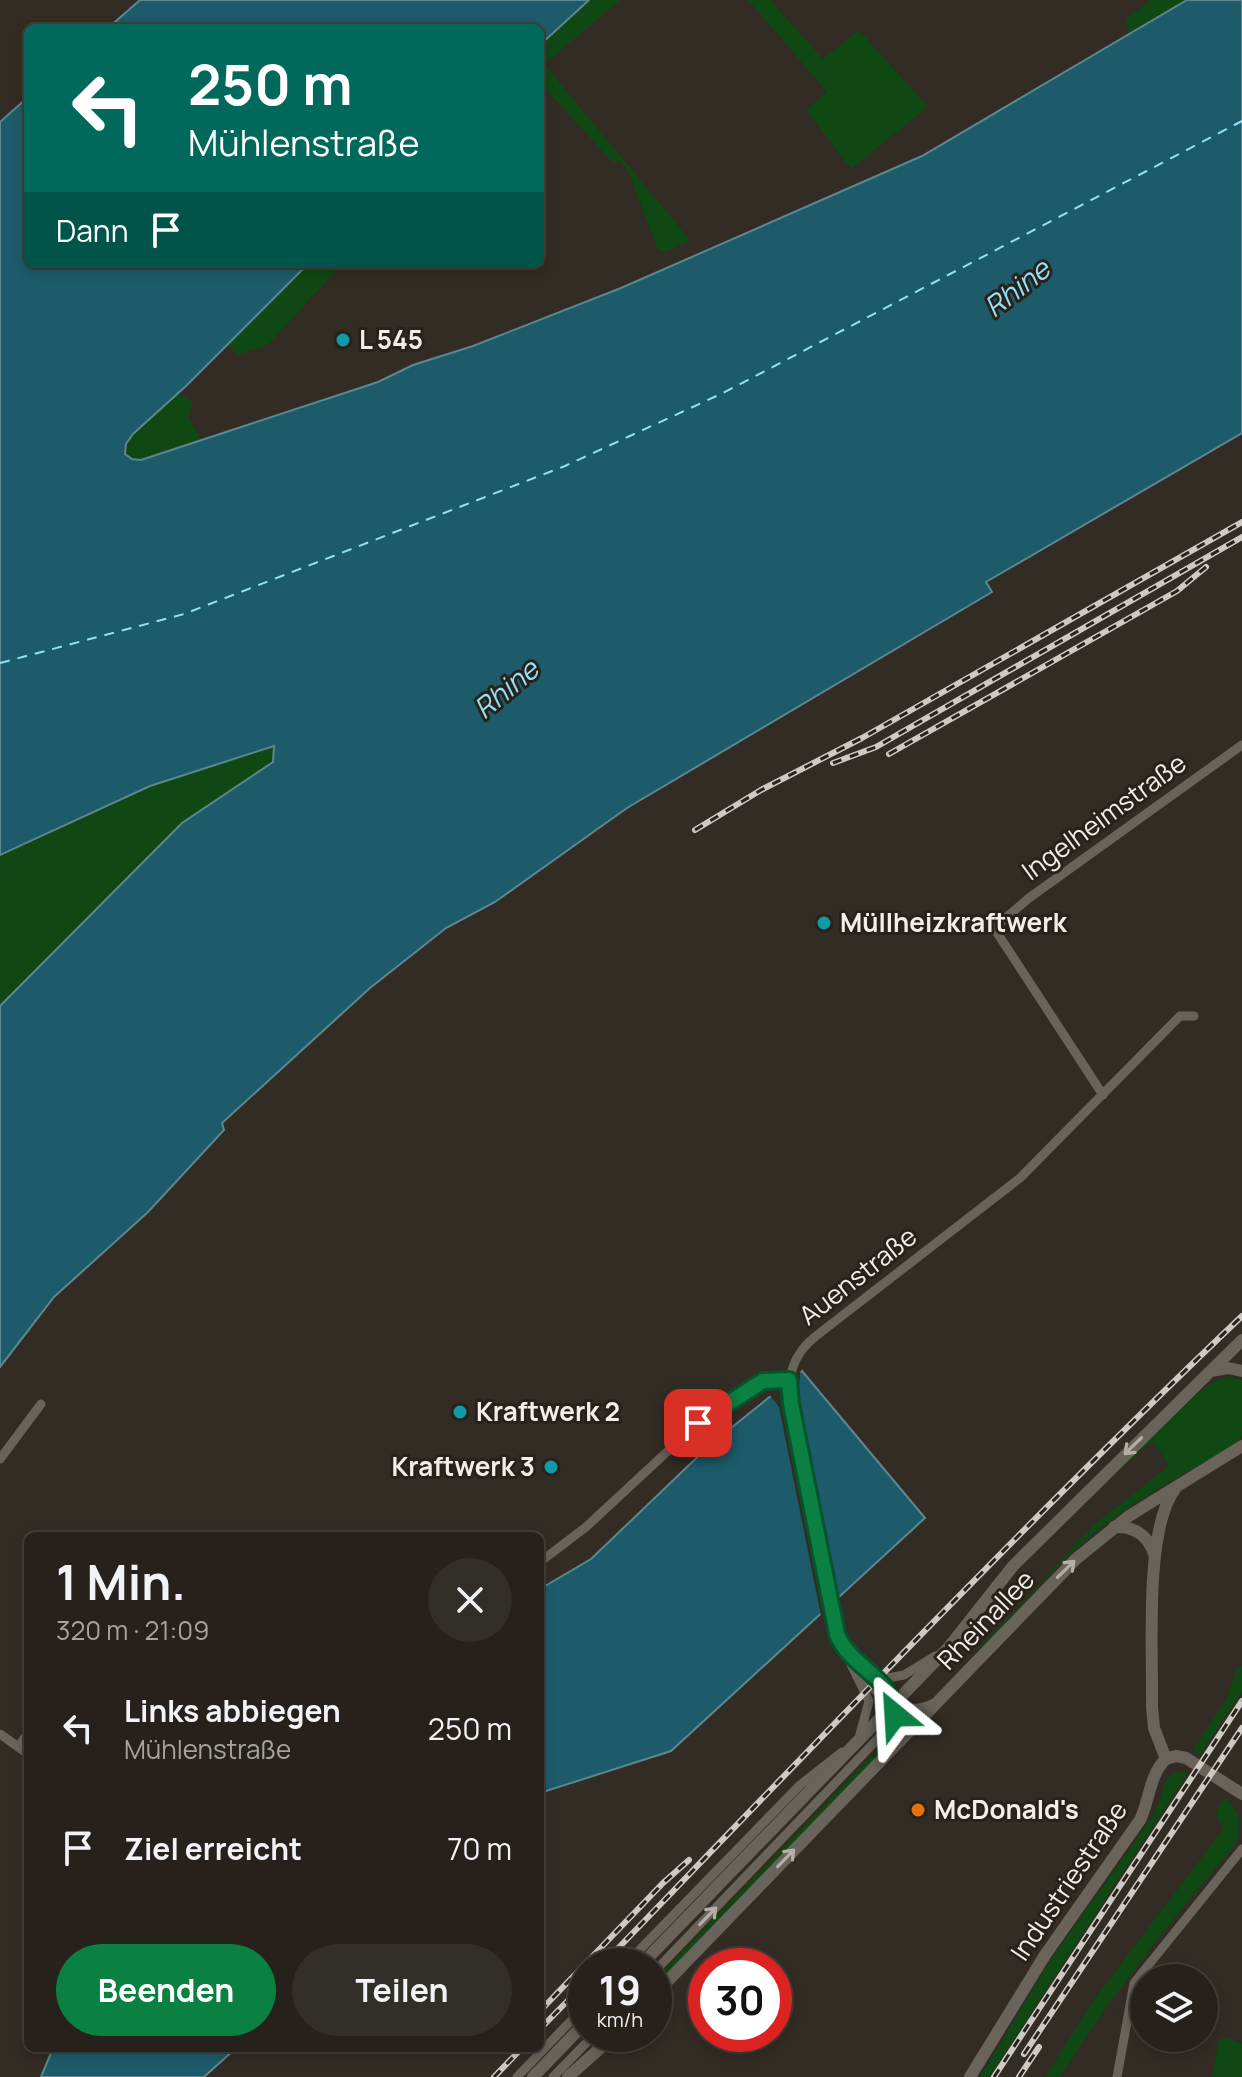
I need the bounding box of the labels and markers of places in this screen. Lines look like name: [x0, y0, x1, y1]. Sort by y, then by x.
place label: L 545: [359, 321, 423, 357]
marker: L 545: [334, 331, 352, 349]
place label: Müllheizkraftwerk: [840, 904, 1068, 940]
marker: Müllheizkraftwerk: [815, 914, 833, 932]
pin: [664, 1389, 732, 1457]
place label: Kraftwerk 2: [476, 1393, 620, 1429]
marker: Kraftwerk 2: [451, 1403, 469, 1421]
place label: Kraftwerk 3: [391, 1448, 535, 1484]
marker: Kraftwerk 3: [542, 1458, 560, 1476]
place label: McDonald's: [934, 1791, 1079, 1827]
marker: McDonald's: [909, 1801, 927, 1819]

